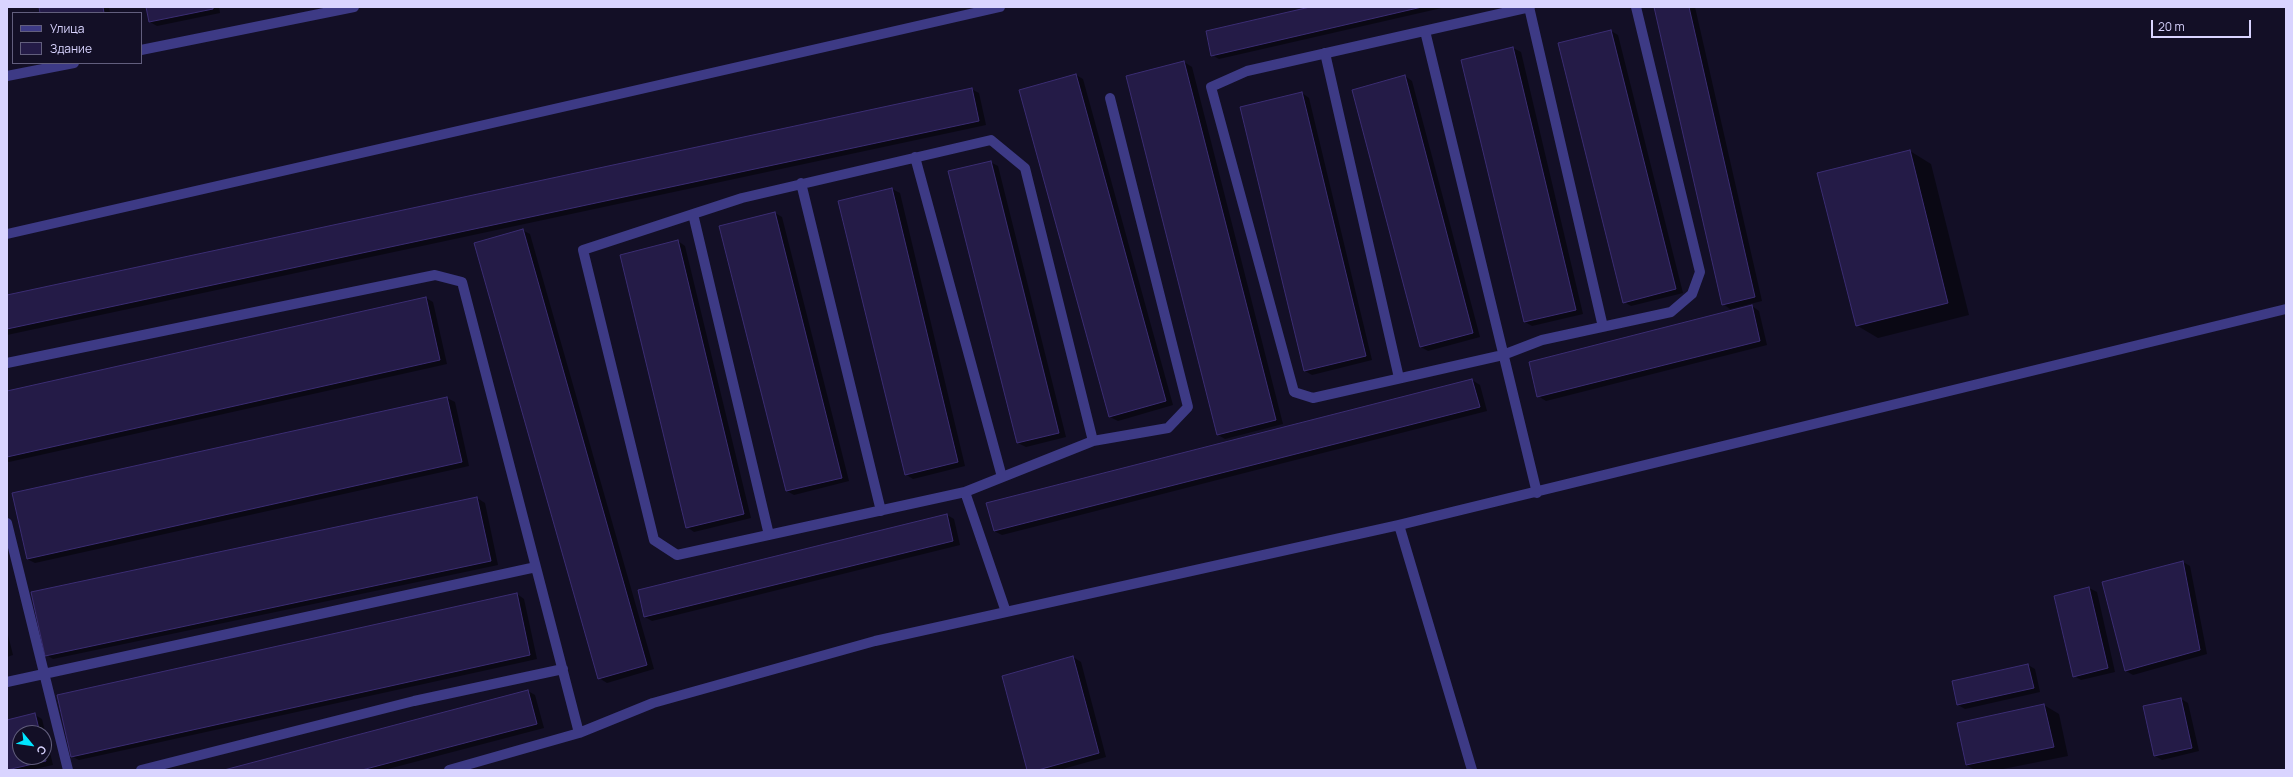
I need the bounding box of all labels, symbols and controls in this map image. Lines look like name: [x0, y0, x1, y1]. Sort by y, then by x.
legend: [12, 12, 142, 64]
scale bar: [2153, 12, 2253, 38]
text: 20 m: [2158, 18, 2185, 35]
text: Улица: [50, 20, 84, 37]
text: Здание: [50, 40, 92, 57]
north arrow: [12, 725, 52, 765]
text: С: [34, 743, 51, 758]

